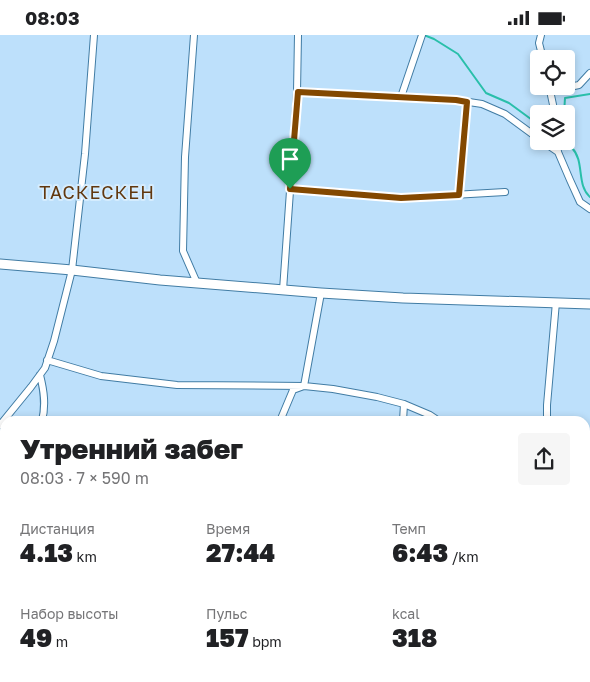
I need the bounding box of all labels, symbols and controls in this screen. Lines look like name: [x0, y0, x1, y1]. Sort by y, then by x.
text: 08:03: [25, 6, 80, 29]
map controls: [530, 50, 575, 150]
button: locate: [530, 50, 575, 95]
button: layers: [530, 105, 575, 150]
pin: [269, 138, 311, 189]
icon: arrive: [276, 145, 304, 173]
district label: ТАСКЕСКЕН: [39, 181, 155, 203]
text: Утренний забег: [20, 432, 243, 465]
button: share: [518, 433, 570, 485]
text: 08:03 · 7 × 590 m: [20, 468, 149, 488]
text: Дистанция: [20, 520, 95, 537]
text: Время: [206, 520, 250, 537]
text: Темп: [392, 520, 426, 537]
text: 4.13: [20, 537, 73, 568]
text: 27:44: [206, 537, 275, 568]
text: 6:43: [392, 537, 448, 568]
text: km: [73, 548, 97, 565]
text: /km: [448, 548, 479, 565]
text: Набор высоты: [20, 605, 119, 622]
text: Пульс: [206, 605, 247, 622]
text: kcal: [392, 605, 420, 622]
text: 49: [20, 622, 52, 653]
text: 157: [206, 622, 249, 653]
text: 318: [392, 622, 437, 653]
text: m: [52, 633, 68, 650]
text: bpm: [249, 633, 282, 650]

